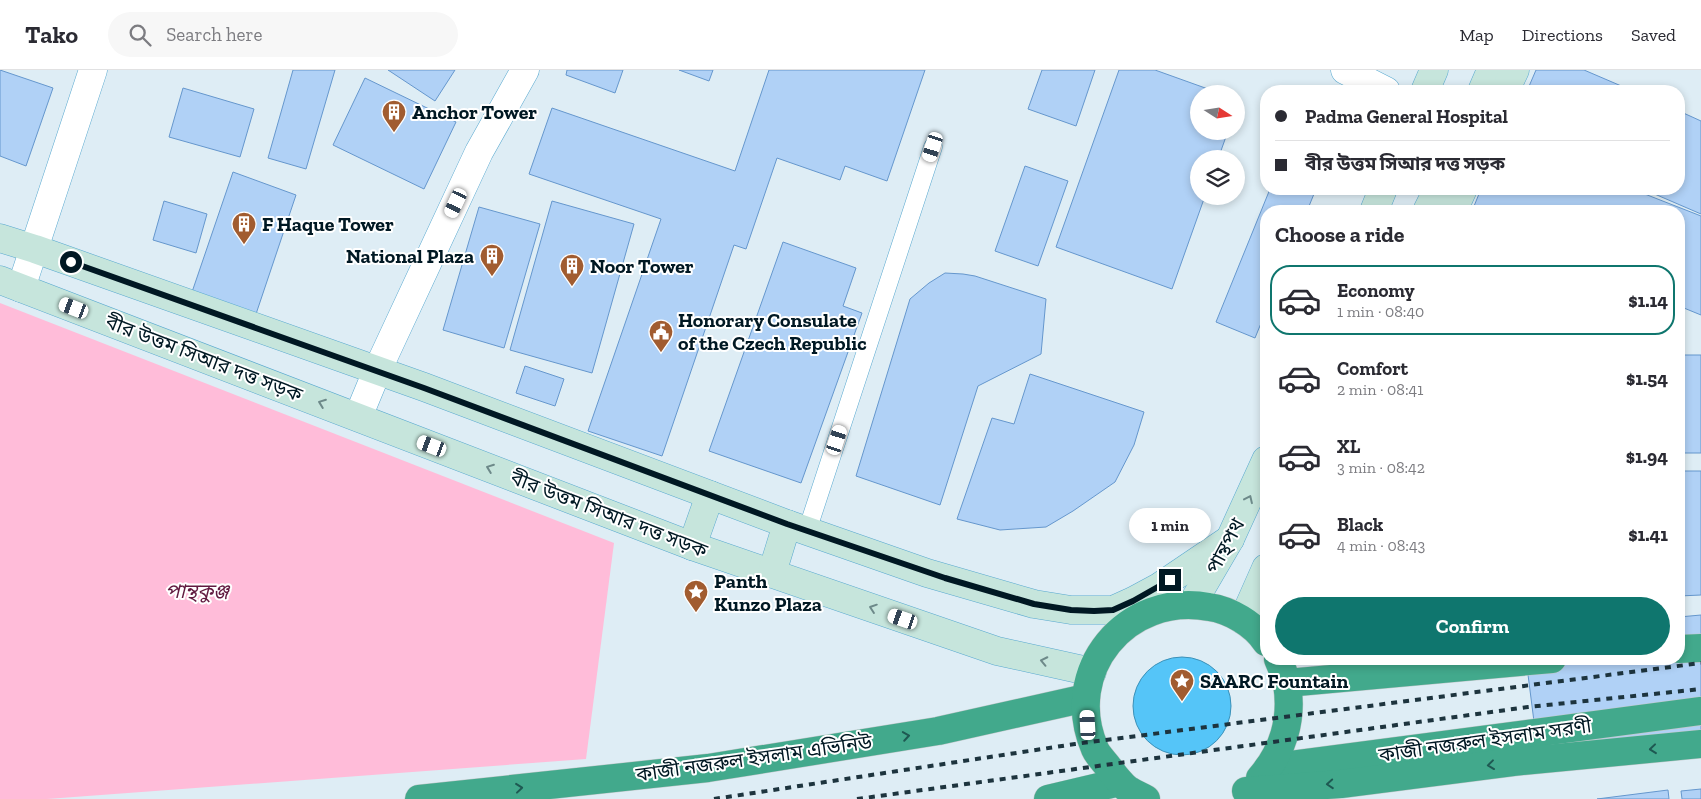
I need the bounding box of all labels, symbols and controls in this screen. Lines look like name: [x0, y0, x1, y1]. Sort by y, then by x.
search box: [108, 12, 458, 57]
text: Tako: [25, 20, 78, 49]
icon: search: [126, 21, 154, 49]
text: Search here: [166, 23, 262, 46]
text: Map: [1459, 24, 1494, 46]
text: Directions: [1522, 24, 1603, 46]
text: Saved: [1631, 24, 1676, 46]
north arrow: [1190, 85, 1245, 140]
map controls: [1190, 85, 1245, 205]
building icon: Anchor Tower: [381, 99, 407, 133]
place label: Anchor Tower: [412, 100, 537, 124]
text: Padma General Hospital: [1305, 105, 1508, 128]
car: [921, 130, 944, 164]
button: layers: [1190, 150, 1245, 205]
text: বীর উত্তম সিআর দত্ত সড়ক: [1305, 152, 1505, 175]
car: [442, 186, 469, 220]
building icon: F Haque Tower: [231, 211, 257, 245]
place label: F Haque Tower: [262, 212, 394, 236]
text: Choose a ride: [1275, 221, 1405, 248]
building icon: National Plaza: [479, 243, 505, 277]
place label: National Plaza: [346, 244, 474, 268]
route start: [60, 251, 82, 273]
building icon: Noor Tower: [559, 253, 585, 287]
place label: Noor Tower: [590, 254, 694, 278]
icon: car: [1277, 278, 1322, 323]
text: Economy: [1337, 279, 1415, 302]
text: $1.14: [1628, 289, 1668, 312]
car: [57, 296, 90, 320]
text: 1 min · 08:40: [1337, 302, 1424, 321]
place label: Honorary Consulate of the Czech Republic: [678, 308, 867, 355]
street label: বীর উত্তম সিআর দত্ত সড়ক: [101, 309, 307, 407]
public building icon: Honorary Consulate of the Czech Republic: [648, 319, 674, 353]
icon: car: [1277, 356, 1322, 401]
text: Comfort: [1337, 357, 1408, 380]
text: $1.54: [1626, 367, 1668, 390]
text: 2 min · 08:41: [1337, 380, 1423, 399]
one-way arrow: [318, 399, 327, 409]
car: [825, 423, 848, 457]
car: [415, 434, 448, 458]
icon: car: [1277, 434, 1322, 479]
text: XL: [1337, 435, 1360, 458]
text: $1.94: [1626, 445, 1668, 468]
text: 3 min · 08:42: [1337, 458, 1425, 477]
one-way arrow: [486, 464, 495, 474]
street label: বীর উত্তম সিআর দত্ত সড়ক: [506, 465, 712, 563]
one-way arrow: [1243, 495, 1253, 504]
callout: 1 min: [1129, 508, 1211, 542]
icon: car: [1277, 512, 1322, 557]
street label: পান্থপথ: [1201, 513, 1250, 578]
text: Black: [1337, 513, 1383, 536]
text: 1 min: [1151, 516, 1189, 535]
text: $1.41: [1628, 523, 1668, 546]
text: 4 min · 08:43: [1337, 536, 1425, 555]
place label: Panth Kunzo Plaza: [714, 569, 822, 616]
route end: [1159, 569, 1181, 591]
park label: পান্থকুঞ্জ: [165, 579, 230, 603]
place icon: Panth Kunzo Plaza: [683, 579, 709, 613]
button: Confirm: [1275, 597, 1670, 655]
one-way arrow: [869, 604, 877, 614]
car: [886, 607, 919, 631]
one-way arrow: [1040, 657, 1049, 667]
place icon: SAARC Fountain: [1169, 668, 1195, 702]
place label: SAARC Fountain: [1200, 669, 1348, 693]
car: [1079, 710, 1096, 740]
street label: কাজী নজরুল ইসলাম সরণী: [1376, 713, 1594, 767]
street label: কাজী নজরুল ইসলাম এভিনিউ: [633, 729, 874, 787]
one-way arrow: [901, 731, 910, 741]
one-way arrow: [1648, 743, 1656, 754]
one-way arrow: [1487, 759, 1495, 770]
one-way arrow: [1325, 779, 1333, 790]
one-way arrow: [516, 783, 524, 794]

